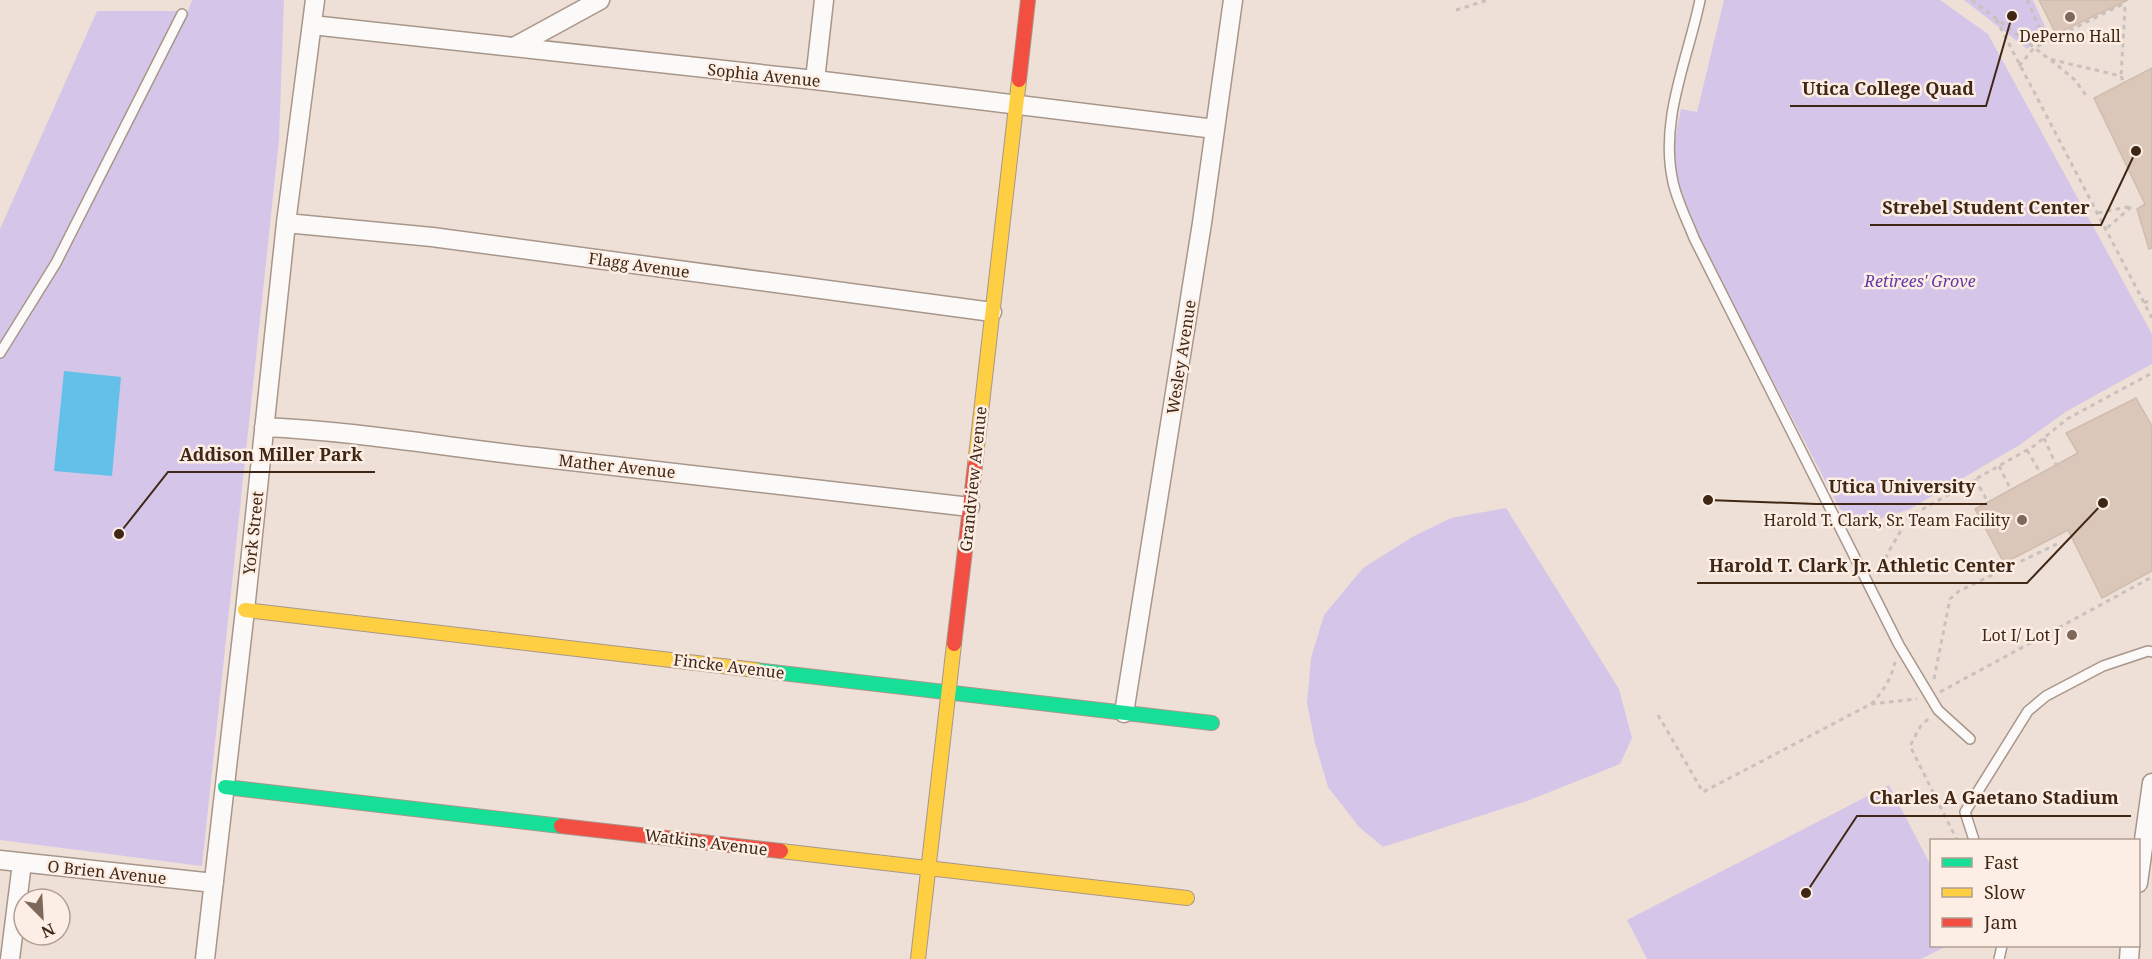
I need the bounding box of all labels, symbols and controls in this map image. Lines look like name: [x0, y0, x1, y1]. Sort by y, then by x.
marker: DePerno Hall: [2063, 10, 2077, 24]
place label: DePerno Hall: [2019, 25, 2121, 47]
street label: Sophia Avenue: [706, 58, 822, 92]
callout: Utica College Quad: [1790, 70, 1986, 106]
text: Utica College Quad: [1802, 76, 1974, 100]
callout: Strebel Student Center: [1870, 189, 2101, 225]
text: Strebel Student Center: [1882, 195, 2090, 219]
street label: Flagg Avenue: [587, 247, 691, 283]
park label: Retirees' Grove: [1863, 270, 1976, 292]
street label: Wesley Avenue: [1161, 298, 1201, 416]
street label: Grandview Avenue: [954, 405, 992, 553]
callout: Addison Miller Park: [168, 436, 375, 472]
text: Addison Miller Park: [180, 442, 363, 466]
street label: Mather Avenue: [558, 449, 676, 483]
callout: Utica University: [1816, 468, 1987, 504]
text: Utica University: [1828, 474, 1976, 498]
street label: York Street: [238, 490, 268, 577]
place label: Harold T. Clark, Sr. Team Facility: [1763, 509, 2011, 531]
marker: Harold T. Clark, Sr. Team Facility: [2015, 513, 2029, 527]
callout: Harold T. Clark Jr. Athletic Center: [1697, 547, 2027, 583]
text: Harold T. Clark Jr. Athletic Center: [1709, 553, 2016, 577]
place label: Lot I/ Lot J: [1982, 624, 2060, 646]
marker: Lot I/ Lot J: [2065, 628, 2079, 642]
street label: Fincke Avenue: [672, 648, 786, 684]
callout: Charles A Gaetano Stadium: [1857, 780, 2131, 816]
text: Charles A Gaetano Stadium: [1869, 785, 2119, 809]
street label: Watkins Avenue: [643, 824, 769, 860]
legend: [1930, 839, 2140, 947]
text: Fast: [1984, 850, 2019, 874]
street label: O Brien Avenue: [46, 855, 168, 889]
text: Slow: [1984, 880, 2026, 904]
north arrow: [12, 887, 72, 947]
text: Jam: [1983, 910, 2018, 934]
text: N: [38, 918, 58, 943]

